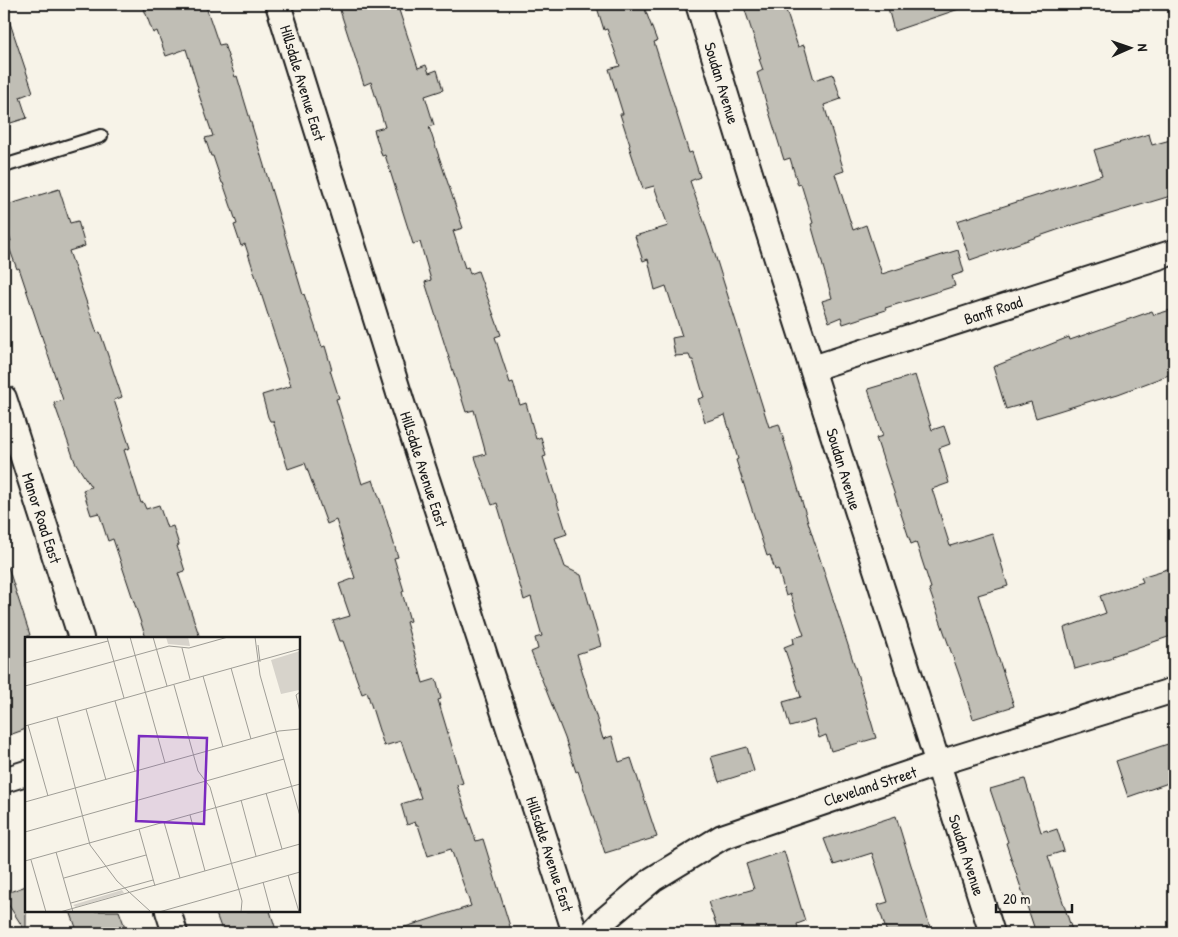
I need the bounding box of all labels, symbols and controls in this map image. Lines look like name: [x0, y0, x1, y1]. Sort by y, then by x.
street label: Hillsdale Avenue East: [275, 22, 331, 144]
north arrow: [1106, 22, 1156, 72]
street label: Soudan Avenue: [699, 40, 745, 127]
text: N: [1134, 43, 1153, 52]
street label: Banff Road: [961, 290, 1025, 330]
street label: Hillsdale Avenue East: [395, 408, 453, 530]
street label: Soudan Avenue: [821, 426, 867, 513]
street label: Manor Road East: [17, 470, 67, 567]
inset map: [25, 637, 300, 912]
street label: Cleveland Street: [820, 760, 920, 811]
street label: Hillsdale Avenue East: [521, 793, 579, 915]
street label: Soudan Avenue: [944, 812, 991, 899]
scale bar: [996, 882, 1072, 914]
text: 20 m: [1003, 888, 1030, 909]

